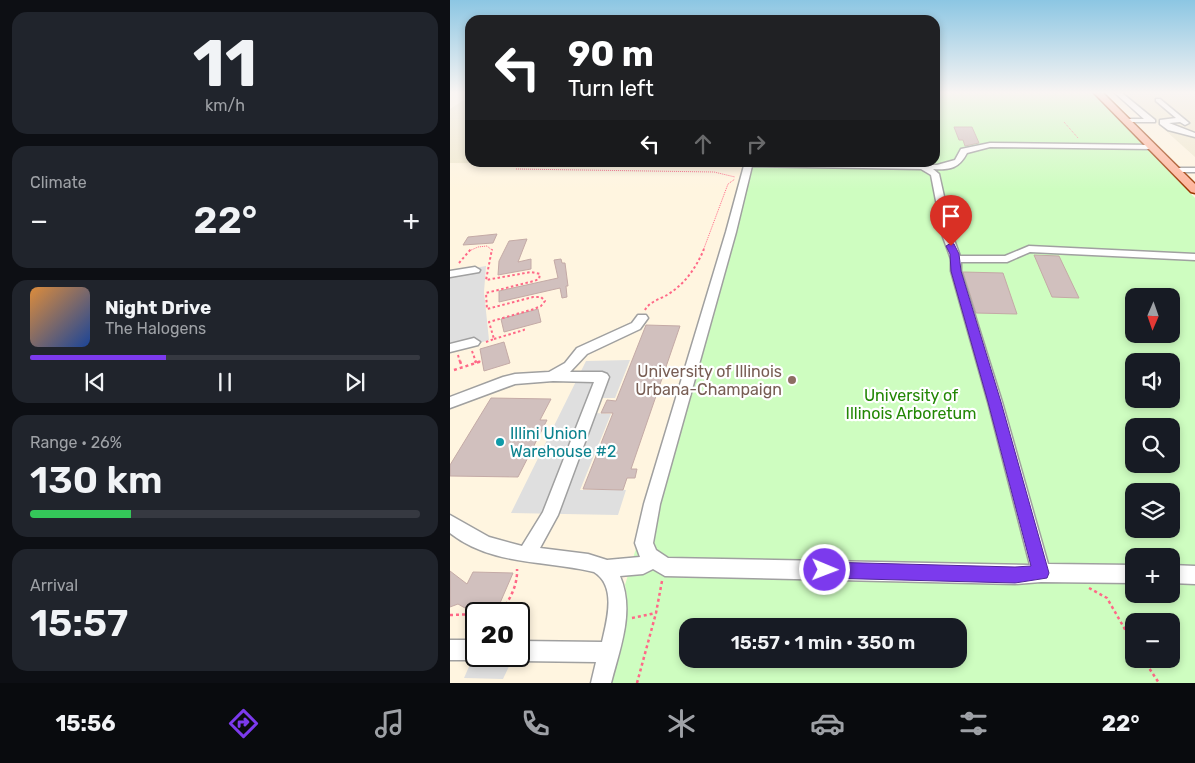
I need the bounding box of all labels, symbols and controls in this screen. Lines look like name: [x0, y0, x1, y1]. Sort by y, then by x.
text: 11: [193, 25, 257, 102]
text: 90 m: [568, 33, 654, 75]
icon: left: [485, 35, 550, 100]
text: Turn left: [568, 75, 654, 102]
text: km/h: [205, 96, 245, 115]
icon: left: [636, 130, 664, 158]
icon: ahead: [689, 130, 717, 158]
icon: right: [742, 130, 770, 158]
text: Climate: [30, 173, 87, 192]
pin: [930, 195, 972, 246]
text: 22°: [194, 197, 257, 243]
icon: arrive: [937, 202, 965, 230]
text: −: [30, 204, 48, 237]
text: +: [403, 204, 420, 237]
north arrow: [1125, 288, 1180, 342]
map controls: [1125, 288, 1180, 668]
text: Night Drive: [105, 296, 211, 319]
text: The Halogens: [105, 319, 206, 338]
button: sound: [1125, 353, 1180, 408]
place label: University of Illinois Urbana-Champaign: [635, 362, 782, 399]
icon: previous: [81, 368, 109, 396]
icon: pause: [211, 368, 239, 396]
icon: next: [341, 368, 369, 396]
marker: University of Illinois Urbana-Champaign: [786, 374, 798, 386]
park label: University of Illinois Arboretum: [846, 386, 976, 423]
button: search: [1125, 418, 1180, 473]
place label: Illini Union Warehouse #2: [510, 424, 616, 461]
text: Range · 26%: [30, 433, 122, 452]
marker: Illini Union Warehouse #2: [494, 436, 506, 448]
text: 130 km: [30, 457, 163, 503]
button: layers: [1125, 483, 1180, 538]
position arrow: [798, 543, 850, 595]
button: +: [1125, 548, 1180, 603]
text: Arrival: [30, 576, 78, 595]
text: 15:57: [30, 600, 128, 646]
speed limit sign: 20: [465, 602, 530, 667]
button: −: [1125, 613, 1180, 668]
text: 15:57 · 1 min · 350 m: [731, 631, 915, 654]
icon: directions: [226, 706, 261, 741]
icon: music: [372, 706, 407, 741]
icon: phone: [518, 706, 553, 741]
icon: climate: [664, 706, 699, 741]
icon: car: [810, 706, 845, 741]
icon: filters: [956, 706, 991, 741]
text: 15:56: [55, 710, 116, 737]
text: 22°: [1102, 710, 1139, 737]

